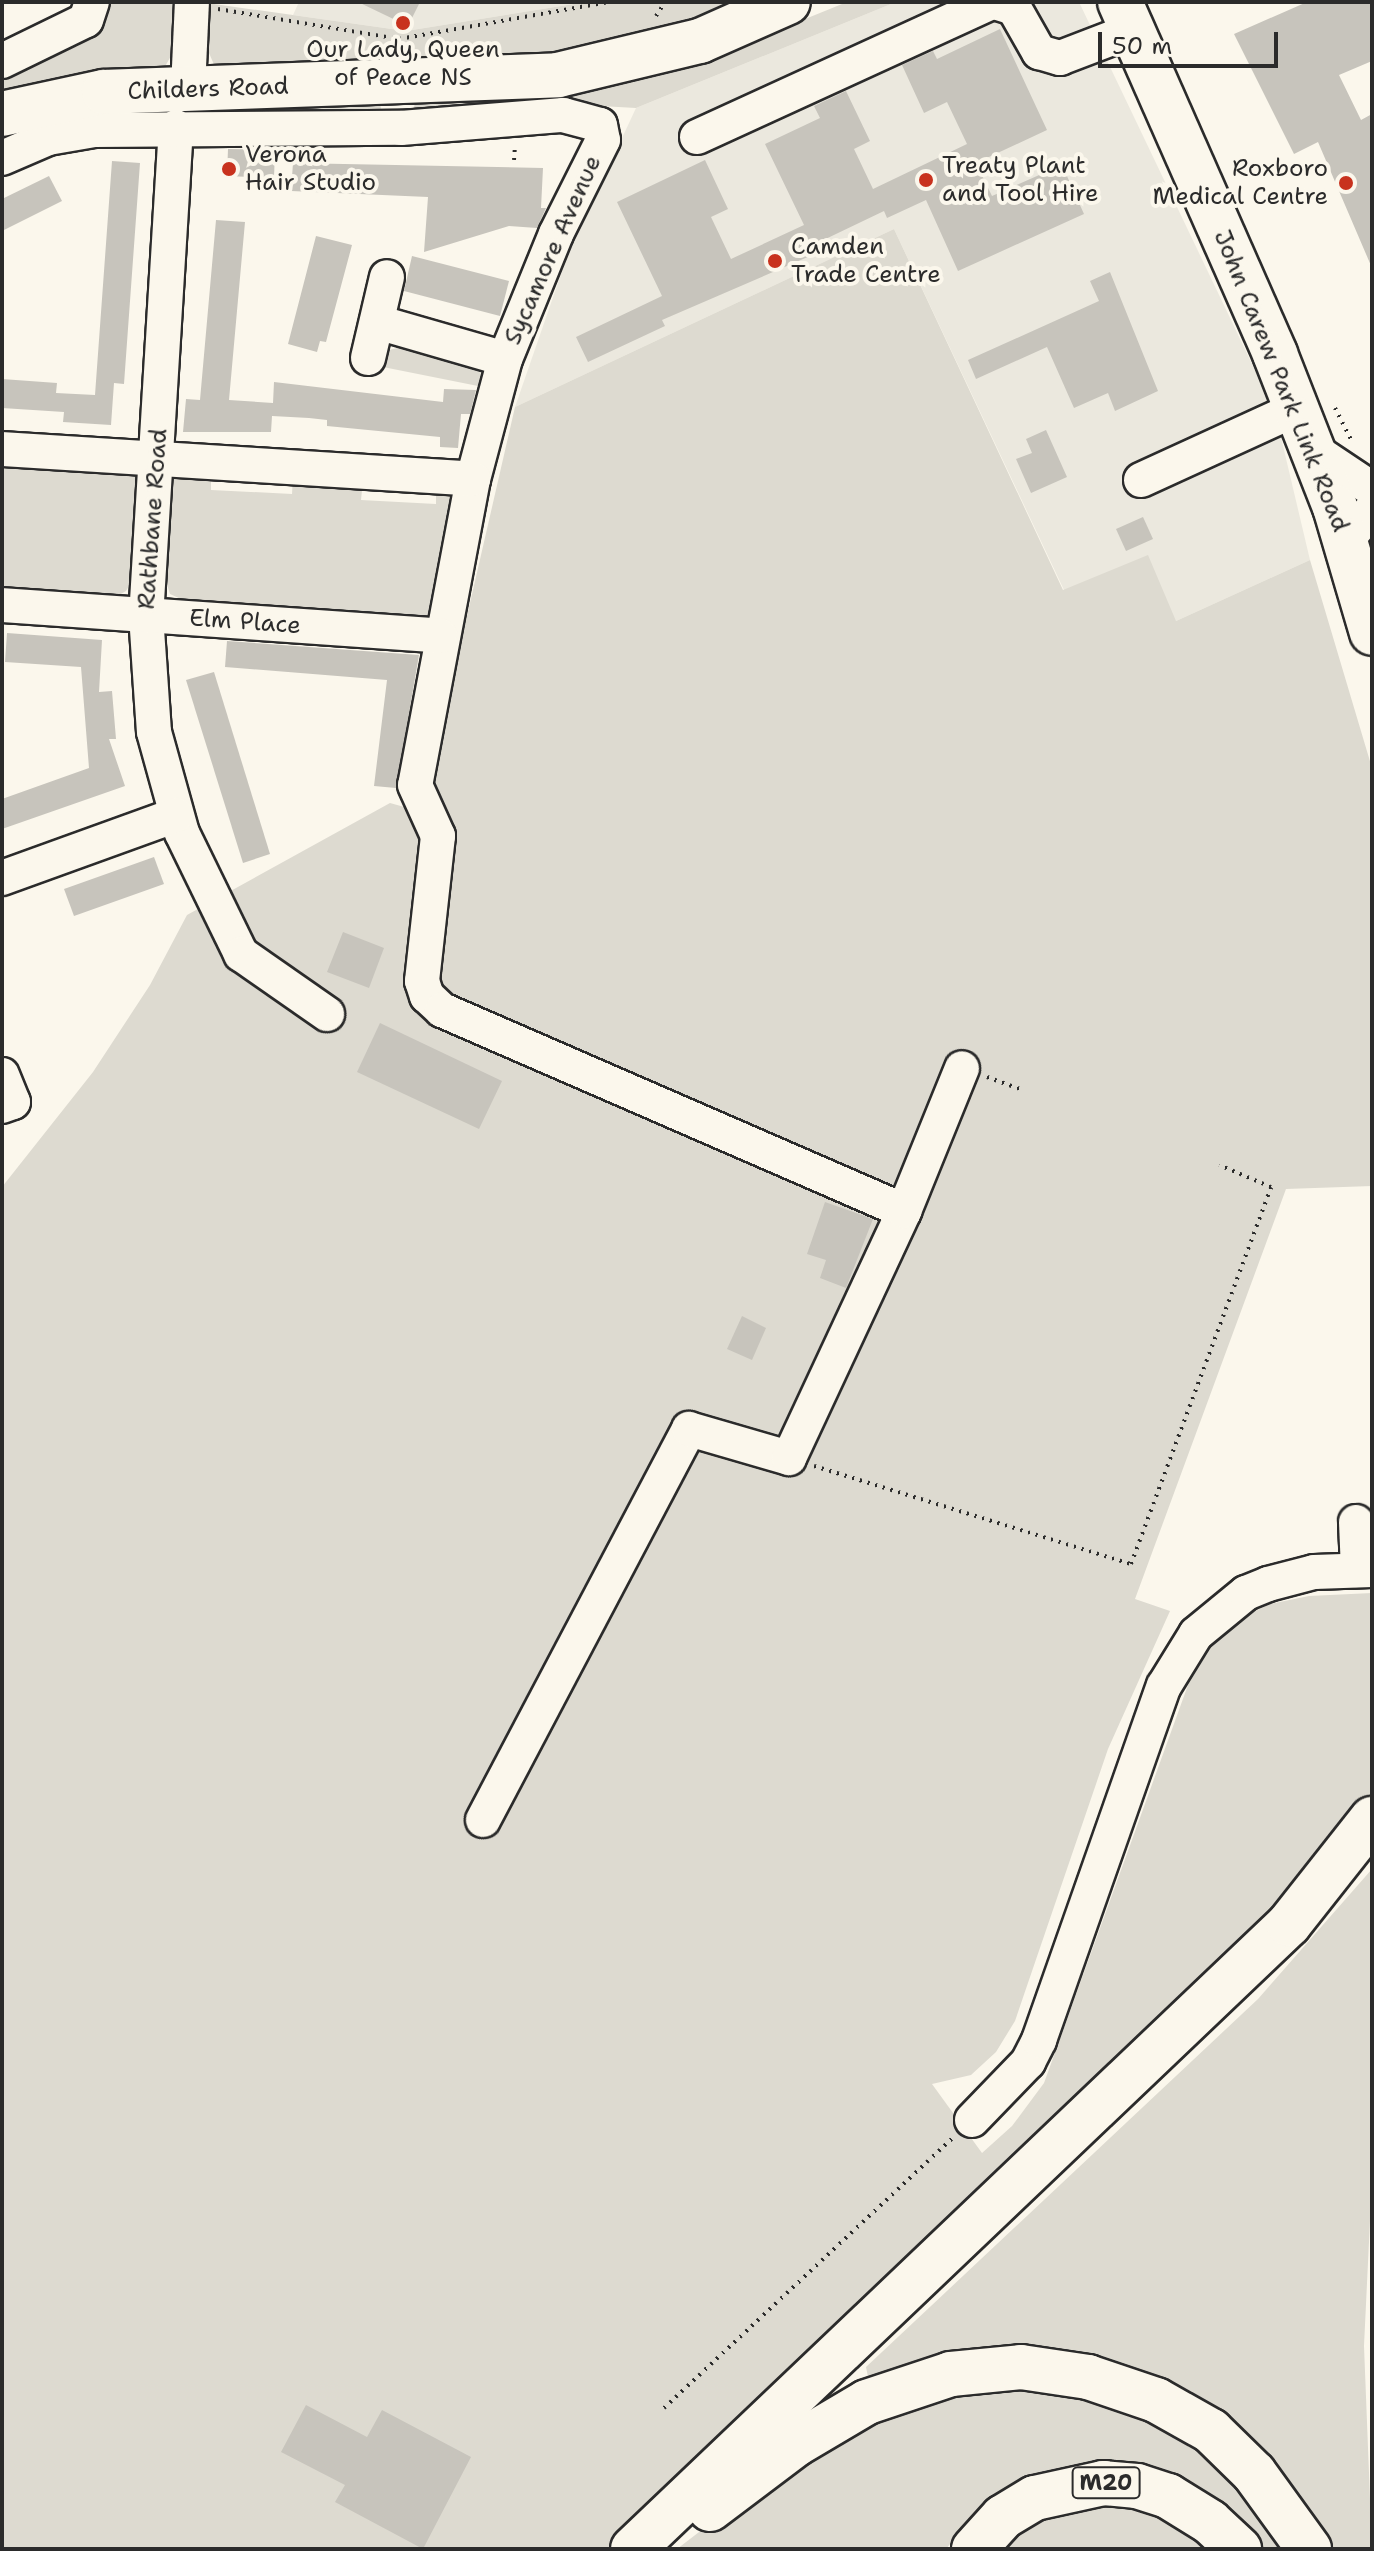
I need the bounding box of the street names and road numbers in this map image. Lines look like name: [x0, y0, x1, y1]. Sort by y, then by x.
street label: Childers Road: [127, 72, 289, 106]
street label: Sycamore Avenue: [498, 151, 608, 349]
street label: John Carew Park Link Road: [1207, 226, 1355, 536]
street label: Rathbane Road: [132, 428, 174, 610]
street label: Elm Place: [188, 604, 302, 640]
road number: M20: [1070, 2465, 1142, 2501]

